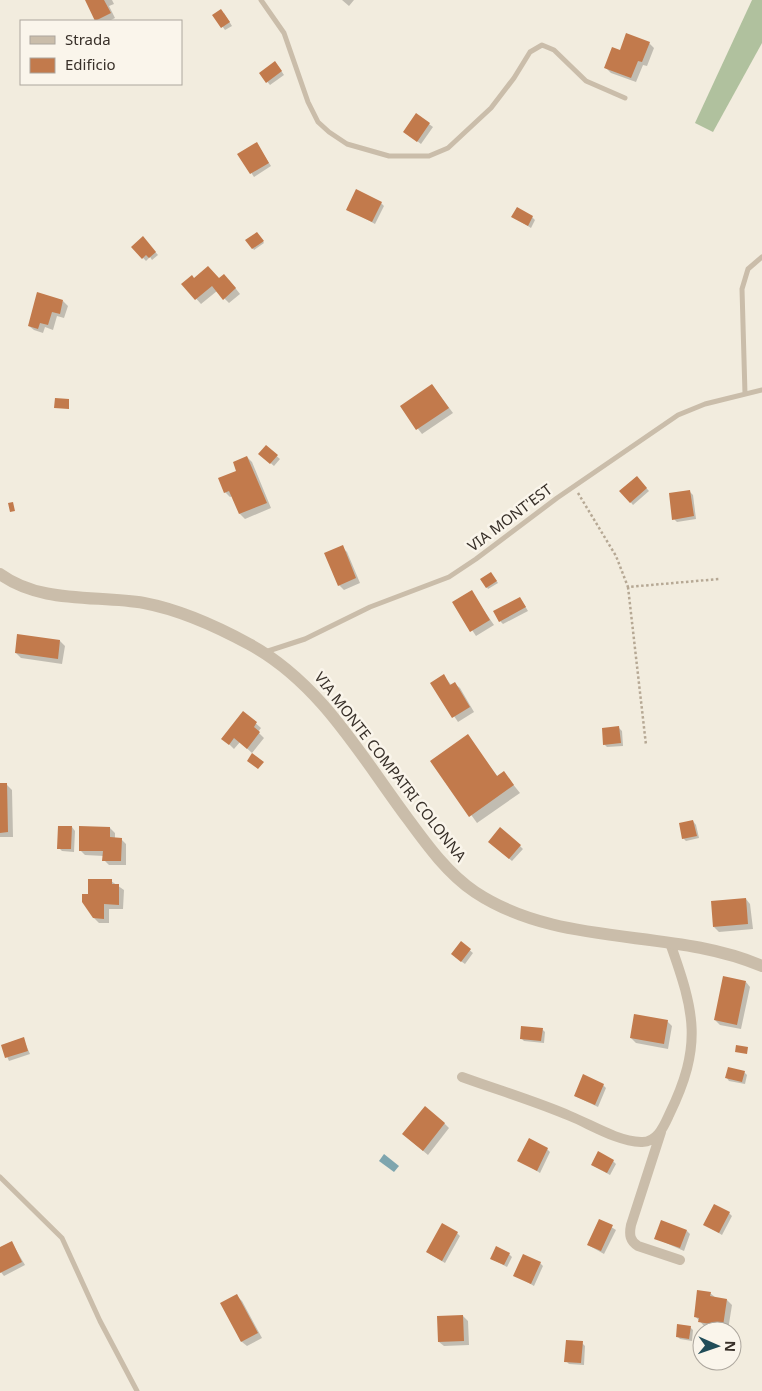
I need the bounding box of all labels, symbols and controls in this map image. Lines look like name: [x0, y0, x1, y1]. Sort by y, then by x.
legend: [20, 20, 182, 85]
text: Strada: [65, 29, 111, 49]
text: Edificio: [65, 54, 116, 74]
street label: VIA MONT'EST: [463, 478, 556, 556]
street label: VIA MONTE COMPATRI COLONNA: [310, 667, 471, 866]
north arrow: [692, 1321, 742, 1371]
text: N: [721, 1340, 740, 1352]

